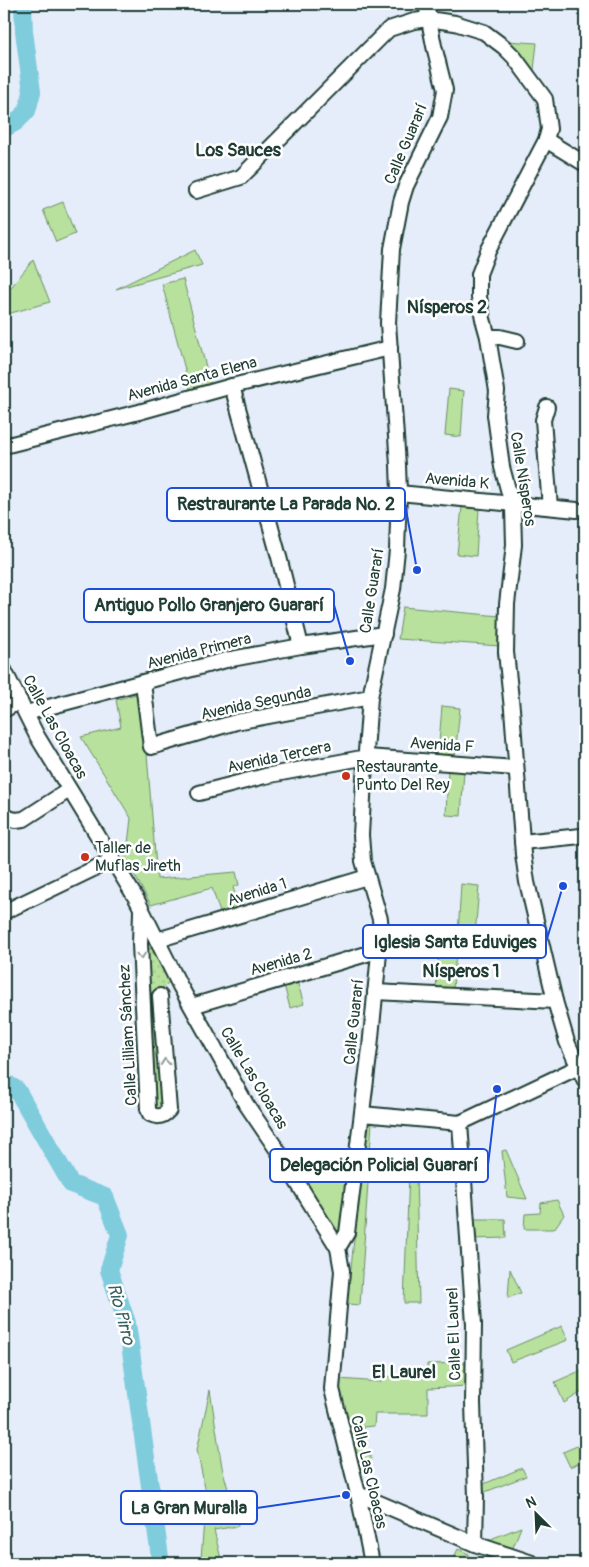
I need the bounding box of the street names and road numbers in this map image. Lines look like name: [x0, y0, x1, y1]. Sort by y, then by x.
street label: Calle Guararí: [380, 101, 432, 187]
street label: Avenida Santa Elena: [125, 352, 259, 406]
street label: Calle Nísperos: [506, 430, 540, 528]
street label: Avenida K: [424, 468, 490, 494]
street label: Calle Guararí: [355, 547, 389, 635]
street label: Avenida Primera: [145, 628, 253, 674]
street label: Calle Las Cloacas: [18, 672, 92, 782]
street label: Avenida Segunda: [199, 682, 313, 724]
street label: Avenida F: [409, 733, 475, 757]
street label: Avenida Tercera: [225, 736, 333, 778]
street label: Avenida 1: [225, 874, 289, 910]
street label: Avenida 2: [248, 944, 314, 980]
street label: Calle Lilliam Sánchez: [114, 964, 142, 1106]
street label: Calle Guararí: [340, 978, 368, 1066]
street label: Calle Las Cloacas: [216, 1023, 292, 1133]
street label: Calle El Laurel: [442, 1287, 466, 1381]
street label: Calle Las Cloacas: [346, 1413, 392, 1531]

